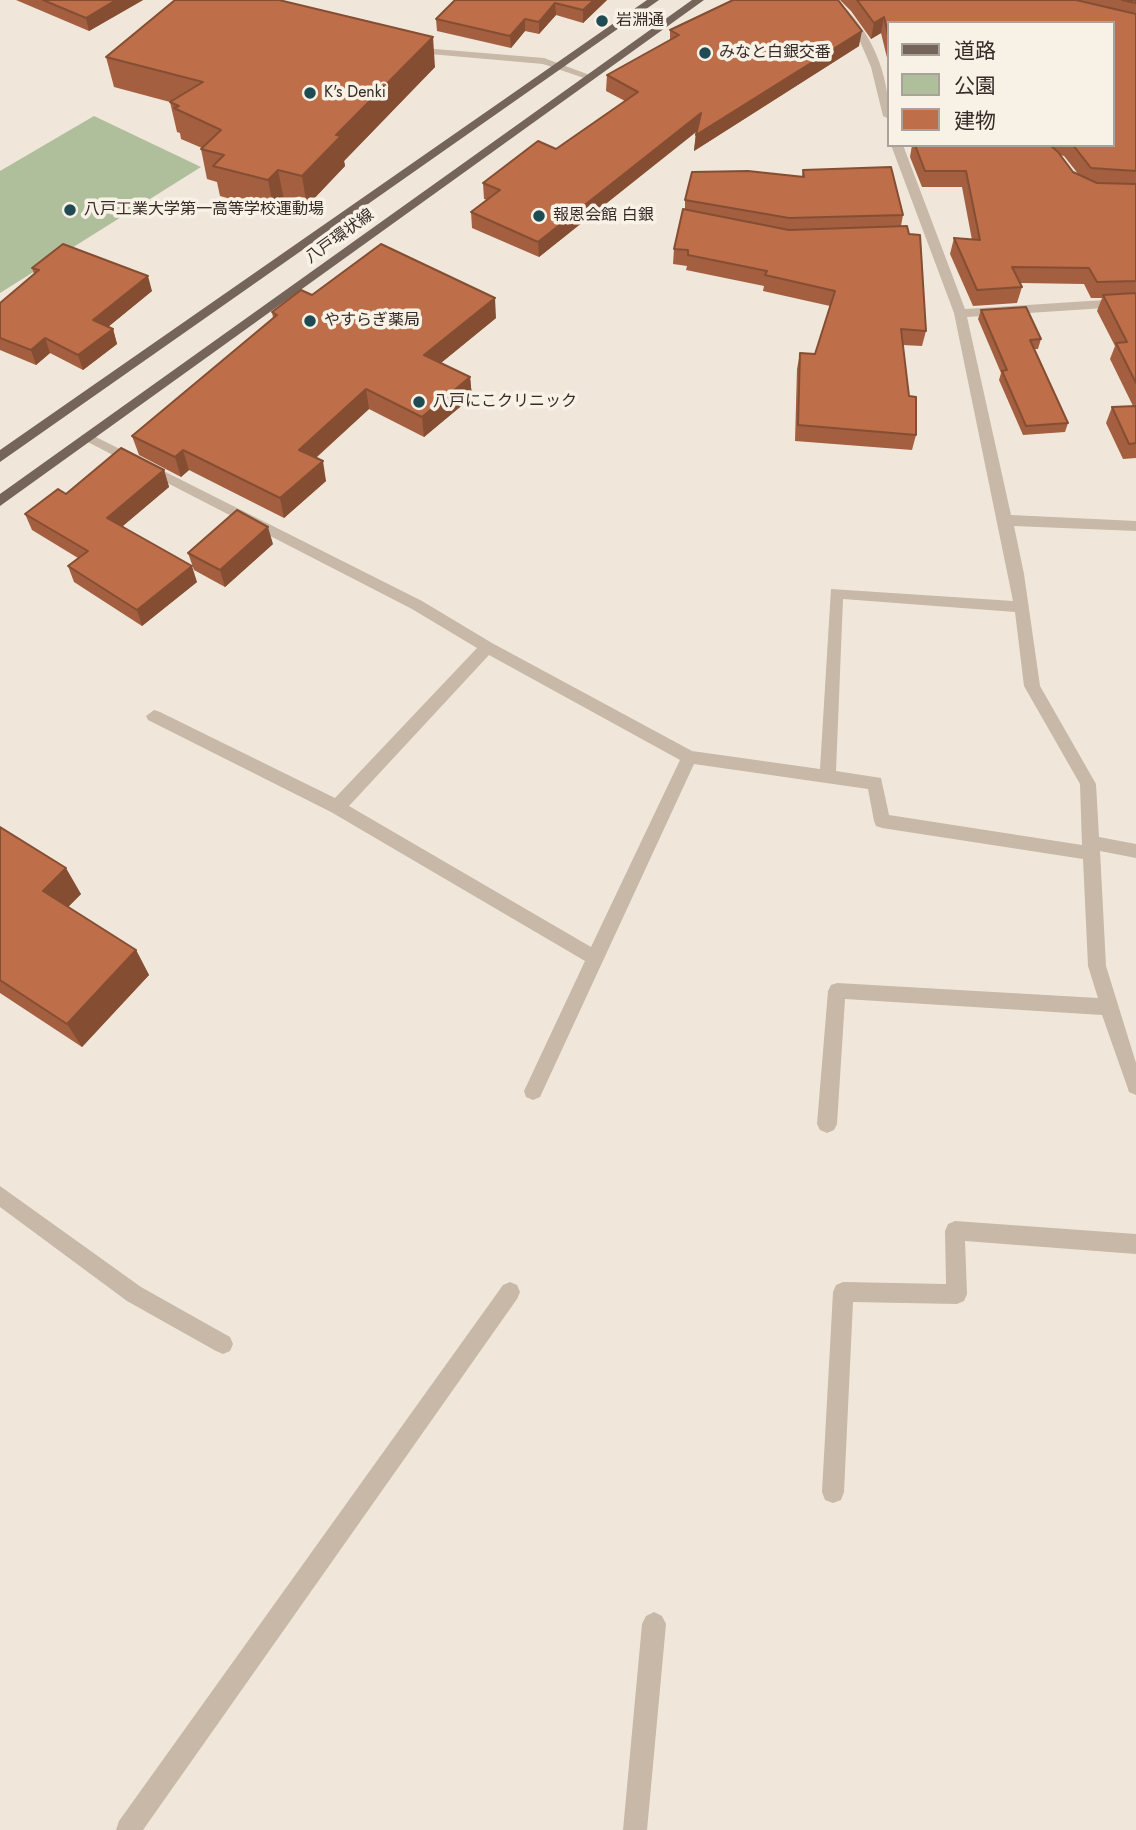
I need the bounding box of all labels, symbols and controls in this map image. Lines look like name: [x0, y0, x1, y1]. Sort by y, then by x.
place label: 岩淵通: [616, 11, 664, 31]
marker: 岩淵通: [594, 13, 610, 29]
legend: [888, 21, 1115, 147]
text: 道路: [954, 36, 996, 66]
place label: みなと白銀交番: [719, 43, 831, 63]
marker: みなと白銀交番: [697, 45, 713, 61]
text: 公園: [954, 71, 996, 101]
place label: K's Denki: [324, 83, 386, 103]
marker: K's Denki: [302, 85, 318, 101]
text: 建物: [954, 106, 996, 136]
place label: 八戸工業大学第一高等学校運動場: [84, 200, 324, 220]
marker: 八戸工業大学第一高等学校運動場: [62, 202, 78, 218]
street label: 八戸環状線: [302, 206, 378, 268]
place label: 報恩会館 白銀: [553, 206, 654, 226]
marker: 報恩会館 白銀: [531, 208, 547, 224]
place label: やすらぎ薬局: [324, 311, 420, 331]
marker: やすらぎ薬局: [302, 313, 318, 329]
place label: 八戸にこクリニック: [433, 392, 577, 412]
marker: 八戸にこクリニック: [411, 394, 427, 410]

